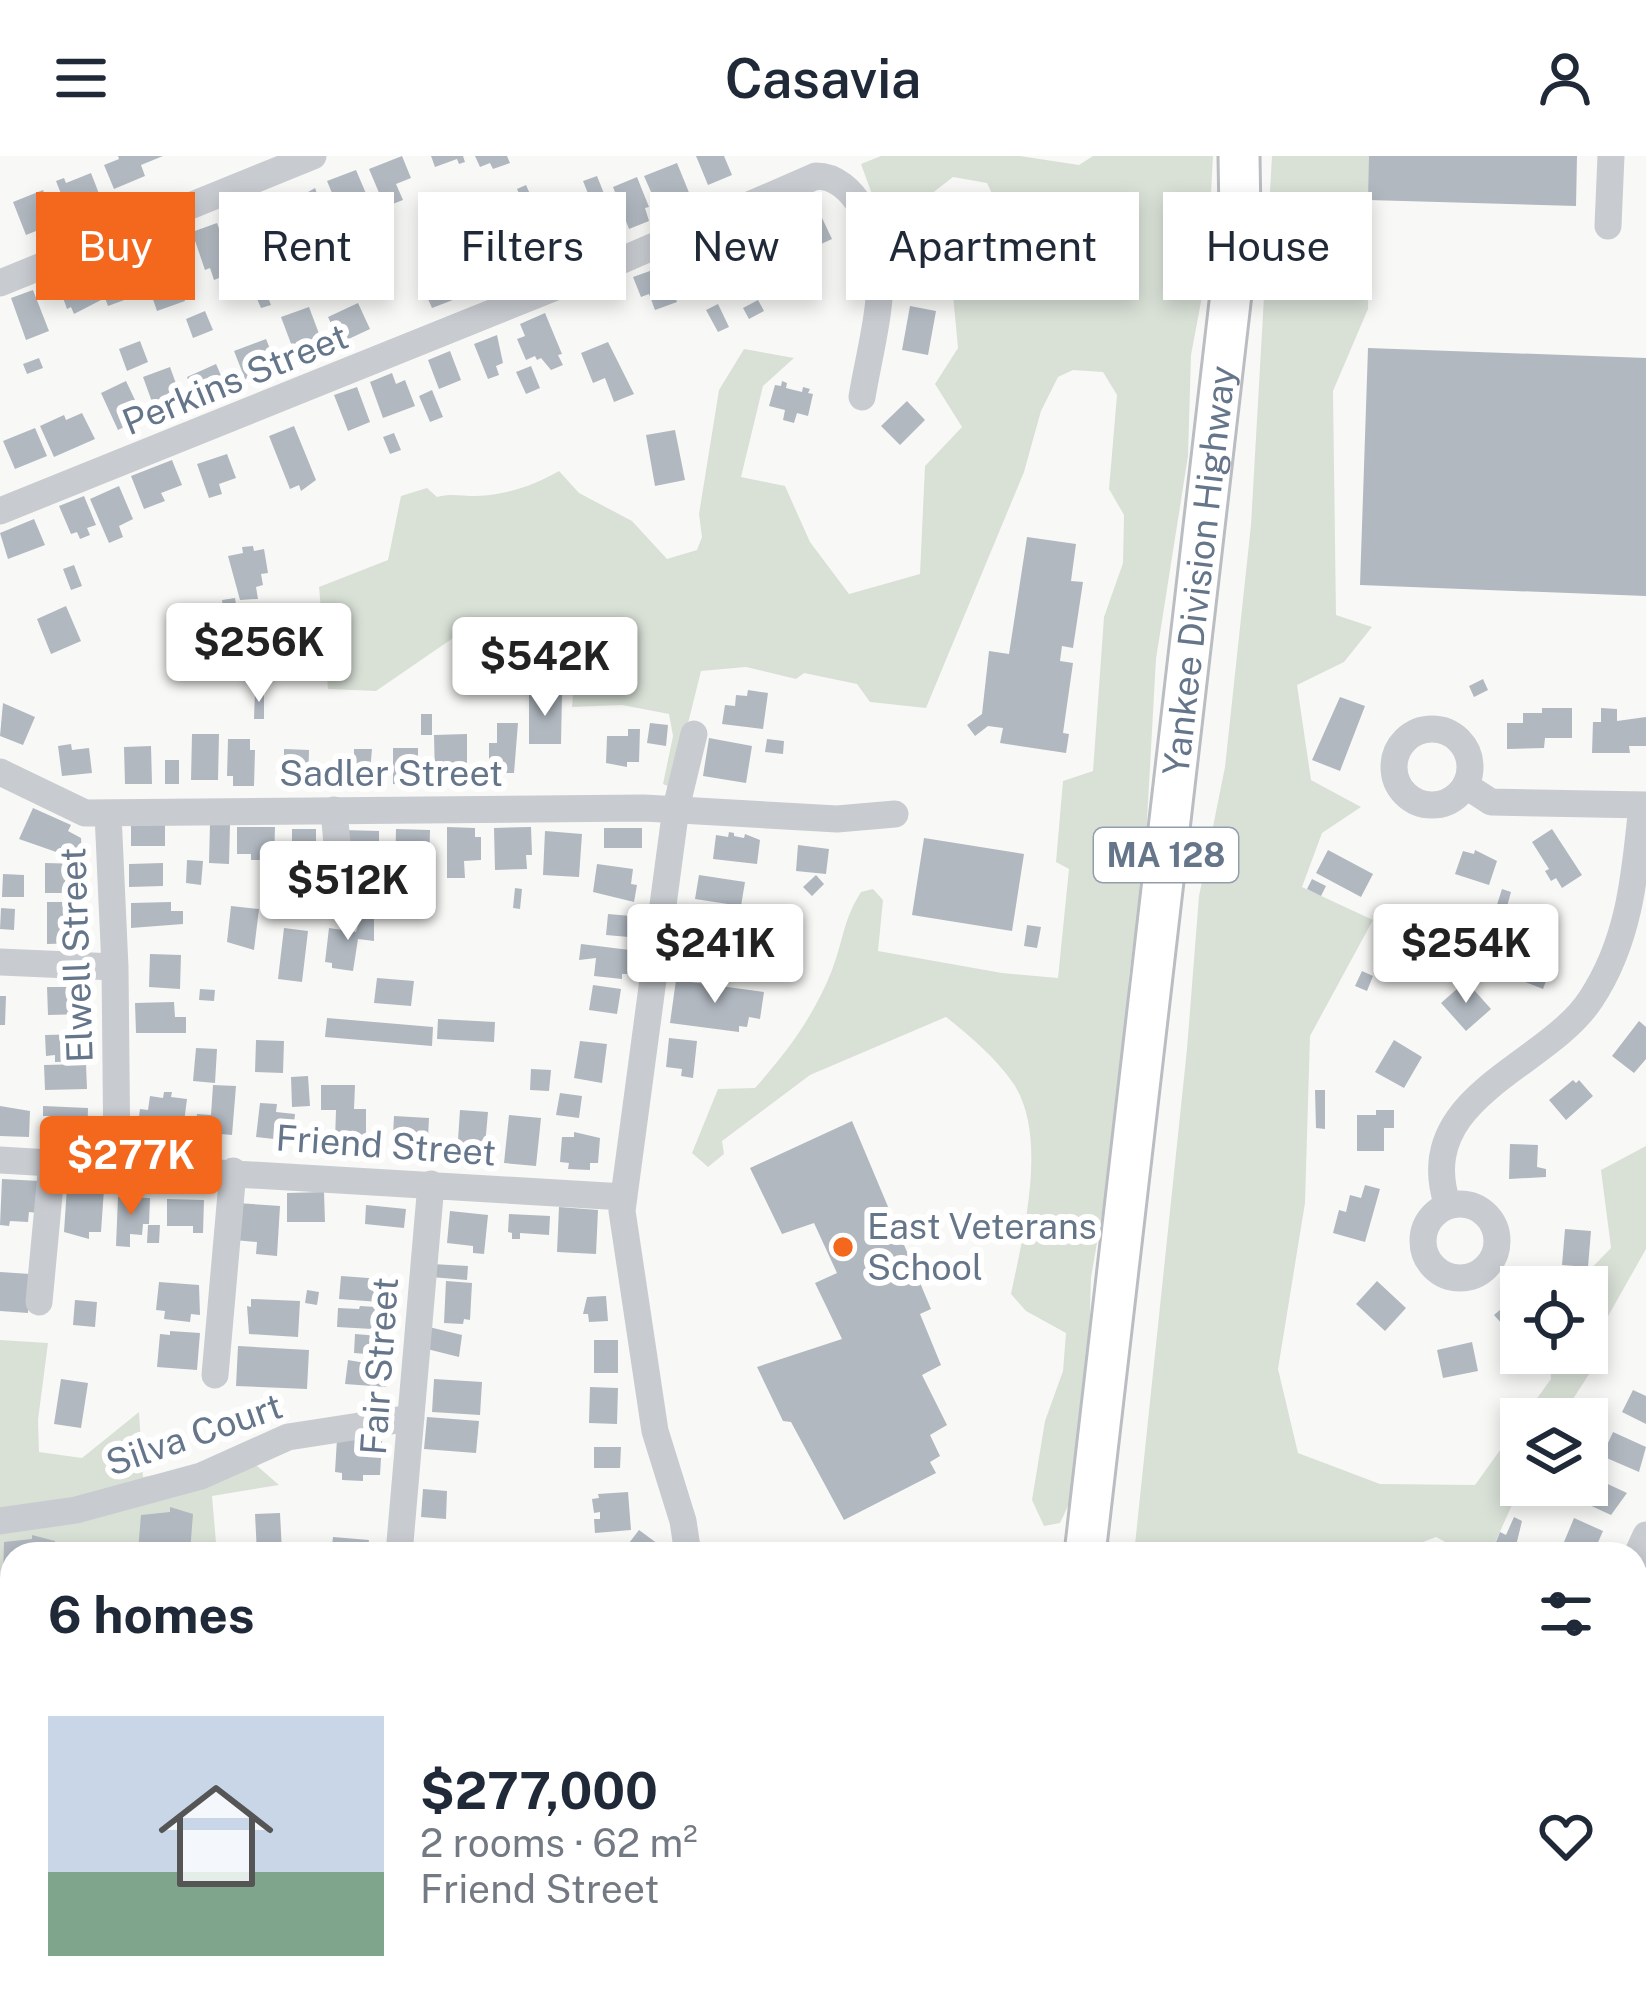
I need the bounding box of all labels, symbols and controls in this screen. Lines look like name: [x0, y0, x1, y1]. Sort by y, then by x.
icon: menu: [48, 45, 114, 111]
icon: person: [1532, 45, 1598, 111]
text: Casavia: [725, 47, 921, 110]
chip: Buy: [36, 192, 195, 300]
chip: Rent: [219, 192, 394, 300]
chip: Filters: [418, 192, 626, 300]
chip: New: [650, 192, 822, 300]
chip: Apartment: [846, 192, 1139, 300]
chip: House: [1163, 192, 1372, 300]
street label: Perkins Street: [116, 315, 354, 443]
street label: Yankee Division Highway: [1154, 363, 1244, 778]
pin: $256K: [175, 603, 343, 705]
pin: $542K: [461, 617, 629, 719]
text: $256K: [193, 619, 325, 665]
text: $542K: [479, 633, 611, 679]
street label: Sadler Street: [279, 752, 503, 794]
road number: MA 128: [1094, 828, 1238, 882]
pin: $512K: [264, 841, 432, 943]
street label: Elwell Street: [51, 847, 101, 1063]
text: $512K: [287, 857, 409, 903]
pin: $241K: [631, 904, 799, 1006]
pin: $254K: [1382, 904, 1550, 1006]
text: $241K: [654, 920, 776, 966]
text: $254K: [1400, 920, 1532, 966]
pin: $277K: [47, 1116, 215, 1218]
street label: Friend Street: [274, 1116, 498, 1174]
text: $277K: [67, 1132, 195, 1178]
place label: East Veterans School: [867, 1205, 1097, 1288]
marker: East Veterans School: [830, 1234, 856, 1260]
map controls: [1500, 1266, 1608, 1506]
button: locate: [1500, 1266, 1608, 1374]
street label: Fair Street: [352, 1276, 406, 1456]
street label: Silva Court: [100, 1384, 288, 1484]
button: layers: [1500, 1398, 1608, 1506]
icon: filters: [1533, 1581, 1599, 1647]
text: 6 homes: [48, 1585, 255, 1644]
text: $277,000: [420, 1761, 658, 1820]
icon: home: [144, 1764, 288, 1908]
icon: heart: [1533, 1803, 1599, 1869]
text: 2 rooms · 62 m²: [420, 1820, 698, 1866]
text: Friend Street: [420, 1866, 659, 1912]

